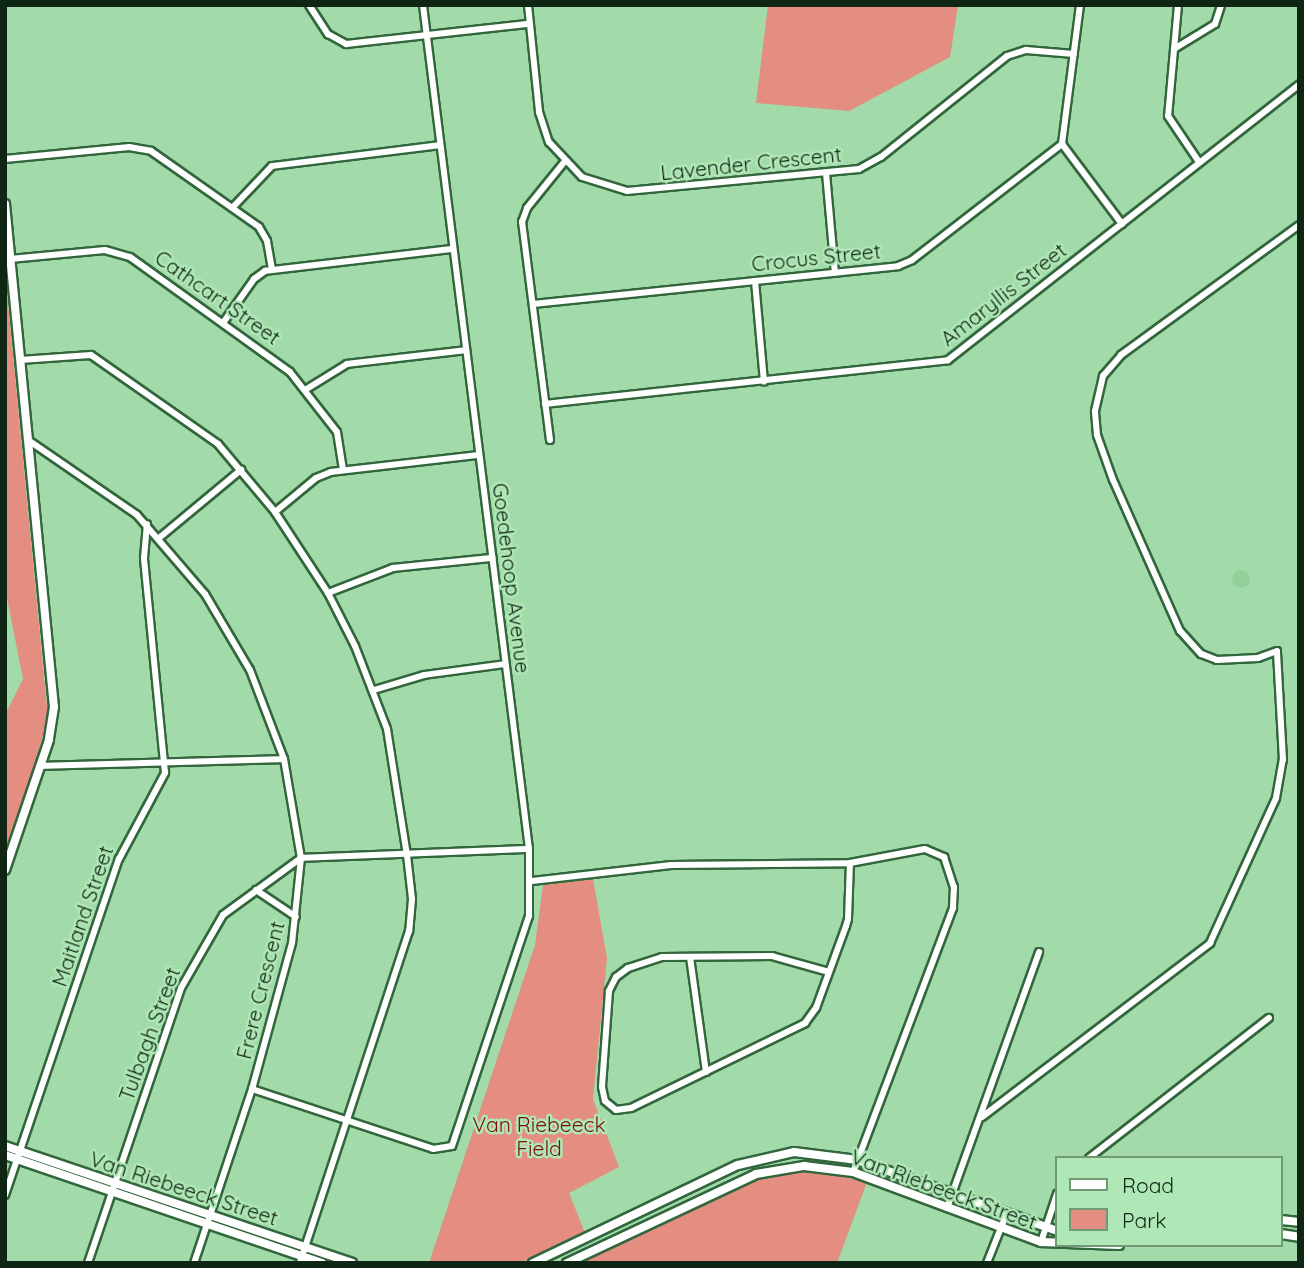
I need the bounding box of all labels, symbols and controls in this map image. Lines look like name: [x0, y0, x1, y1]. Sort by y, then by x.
street label: Lavender Crescent: [659, 141, 843, 185]
street label: Amaryllis Street: [935, 237, 1071, 351]
street label: Crocus Street: [750, 238, 882, 276]
street label: Cathcart Street: [150, 244, 286, 350]
street label: Goedehoop Avenue: [488, 482, 536, 674]
street label: Maitland Street: [46, 842, 118, 990]
street label: Frere Crescent: [231, 918, 289, 1062]
street label: Tulbagh Street: [113, 964, 185, 1104]
park label: Van Riebeeck Field: [472, 1111, 606, 1161]
street label: Van Riebeeck Street: [847, 1144, 1041, 1234]
street label: Van Riebeeck Street: [87, 1146, 281, 1230]
legend: [1056, 1156, 1283, 1247]
text: Road: [1122, 1172, 1174, 1198]
text: Park: [1122, 1207, 1166, 1233]

